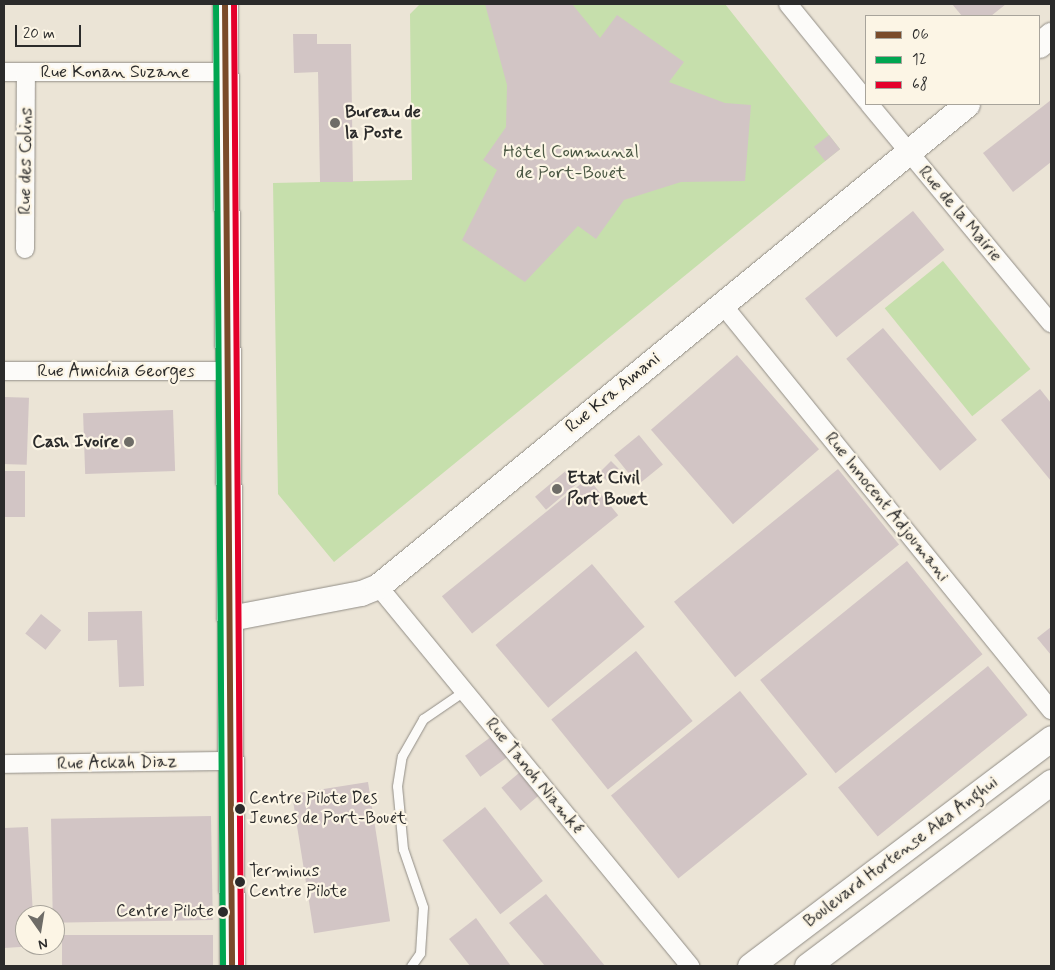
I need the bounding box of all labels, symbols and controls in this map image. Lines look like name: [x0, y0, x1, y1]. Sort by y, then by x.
scale bar: [18, 15, 84, 47]
legend: [865, 15, 1040, 105]
text: 20 m: [23, 24, 55, 44]
text: 06: [912, 25, 929, 45]
text: 12: [912, 50, 927, 70]
street label: Rue Konan Suzane: [41, 61, 189, 83]
text: 68: [912, 75, 928, 95]
place label: Bureau de la Poste: [345, 102, 421, 144]
street label: Rue des Colins: [14, 106, 38, 216]
marker: Bureau de la Poste: [329, 117, 341, 129]
park label: Hôtel Communal de Port-Bouët: [503, 142, 639, 184]
street label: Rue de la Mairie: [912, 160, 1008, 268]
street label: Rue Kra Amani: [562, 348, 664, 438]
street label: Rue Amichia Georges: [37, 360, 195, 382]
street label: Rue Innocent Adjoumani: [819, 426, 955, 588]
place label: Cash Ivoire: [32, 431, 119, 453]
marker: Cash Ivoire: [123, 436, 135, 448]
place label: Etat Civil Port Bouet: [567, 468, 648, 510]
marker: Etat Civil Port Bouet: [551, 483, 563, 495]
street label: Rue Tanoh Niamké: [482, 716, 586, 836]
street label: Rue Ackah Diaz: [58, 751, 176, 775]
street label: Boulevard Hortense Aka Anghui: [801, 773, 1001, 931]
place label: Centre Pilote Des Jeunes de Port-Bouët: [249, 789, 402, 829]
marker: Centre Pilote Des Jeunes de Port-Bouët: [235, 804, 245, 814]
place label: Terminus Centre Pilote: [249, 862, 345, 902]
marker: Terminus Centre Pilote: [235, 877, 245, 887]
place label: Centre Pilote: [118, 902, 214, 922]
north arrow: [15, 905, 65, 955]
marker: Centre Pilote: [218, 907, 228, 917]
text: N: [37, 934, 50, 953]

